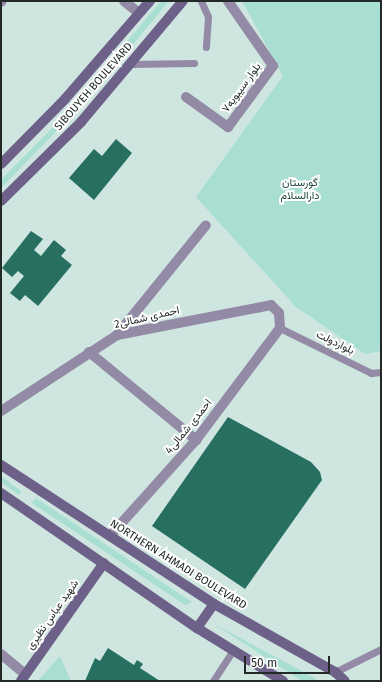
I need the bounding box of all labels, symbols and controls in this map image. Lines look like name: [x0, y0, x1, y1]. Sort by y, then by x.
street label: SIBOUYEH BOULEVARD: [52, 40, 136, 134]
street label: بلوار سیبویه۷: [220, 61, 264, 115]
park label: گورستان دارالسلام: [280, 177, 320, 203]
street label: 2احمدی شمالی: [113, 304, 181, 332]
street label: بلواردولت: [314, 328, 356, 358]
street label: 4احمدی شمالی: [163, 397, 215, 457]
street label: NORTHERN AHMADI BOULEVARD: [107, 517, 249, 613]
street label: شهید عباس نظیری: [24, 578, 82, 652]
scale bar: [246, 648, 332, 674]
text: 50 m: [251, 656, 277, 670]

